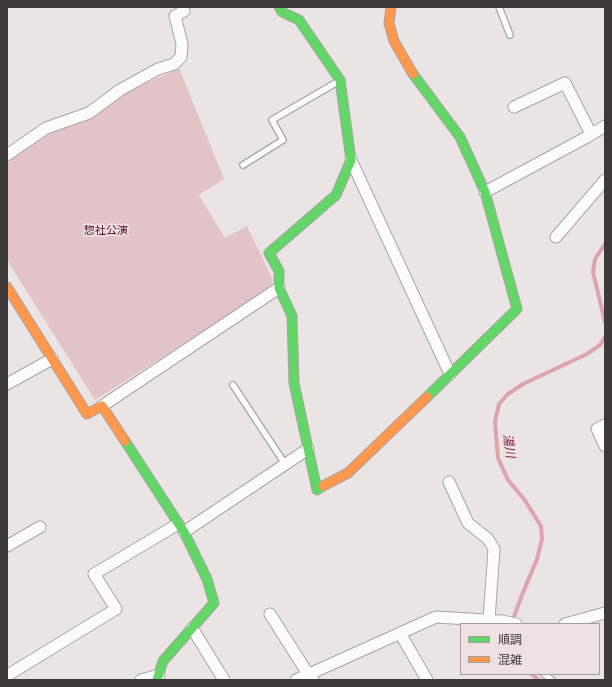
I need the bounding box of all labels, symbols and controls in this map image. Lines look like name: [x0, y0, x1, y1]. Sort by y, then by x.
park label: 惣社公演: [84, 224, 128, 238]
water label: 湯川: [499, 433, 517, 459]
legend: [460, 623, 600, 675]
text: 順調: [498, 630, 522, 649]
text: 混雑: [498, 650, 522, 669]

